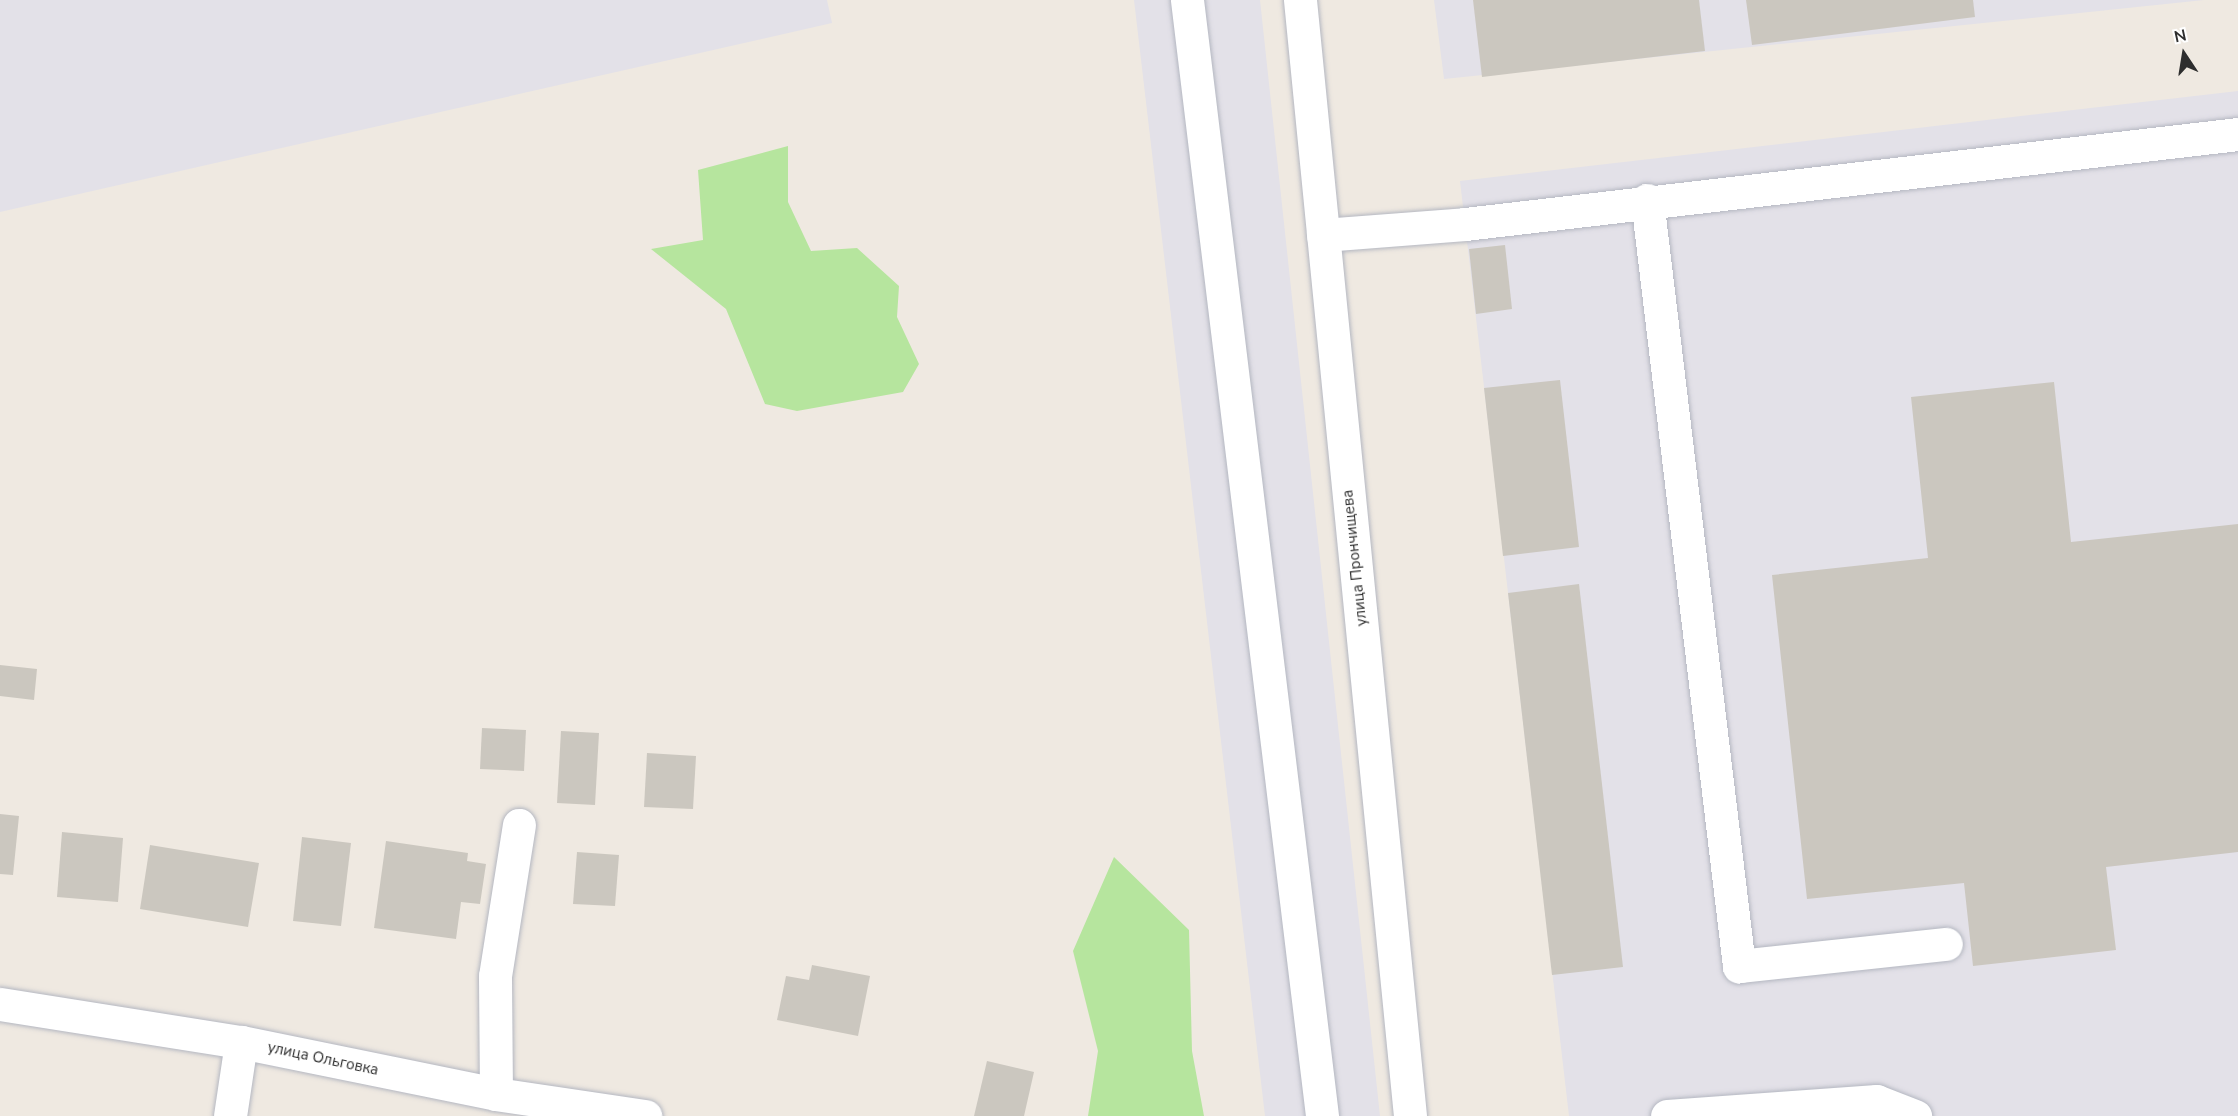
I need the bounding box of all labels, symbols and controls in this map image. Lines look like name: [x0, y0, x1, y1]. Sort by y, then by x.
north arrow: [2154, 24, 2214, 84]
text: N: [2172, 24, 2188, 48]
street label: улица Прончищева: [1339, 489, 1371, 627]
street label: улица Ольговка: [266, 1038, 380, 1080]

